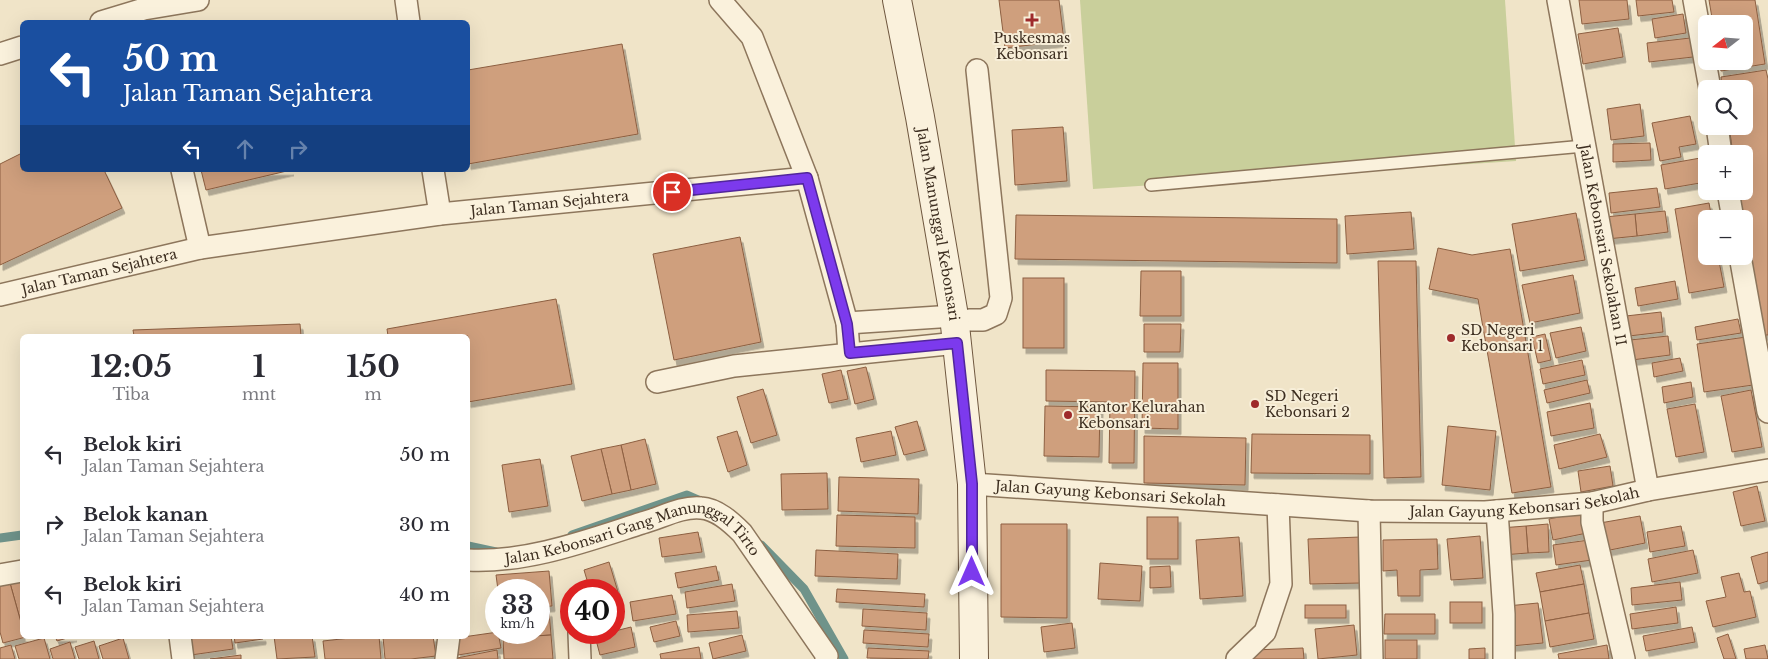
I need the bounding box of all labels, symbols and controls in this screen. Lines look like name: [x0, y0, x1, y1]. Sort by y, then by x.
marker: Puskesmas Kebonsari: [1025, 13, 1039, 27]
north arrow: [1698, 15, 1752, 70]
map controls: [1698, 15, 1753, 265]
place label: Puskesmas Kebonsari: [994, 29, 1070, 63]
text: 50 m: [123, 37, 218, 80]
icon: left: [40, 40, 105, 105]
text: Jalan Taman Sejahtera: [123, 80, 373, 107]
button: search: [1698, 80, 1753, 135]
street label: Jalan Manunggal Kebonsari: [913, 124, 963, 322]
icon: left: [178, 135, 206, 163]
icon: ahead: [231, 135, 259, 163]
icon: right: [284, 135, 312, 163]
street label: Jalan Kebonsari Sekolahan II: [1575, 141, 1630, 347]
button: +: [1698, 145, 1753, 200]
pin: [651, 171, 693, 213]
icon: arrive: [658, 178, 686, 206]
street label: Jalan Taman Sejahtera: [468, 187, 630, 220]
button: −: [1698, 210, 1753, 265]
street label: Jalan Taman Sejahtera: [18, 245, 179, 299]
place label: SD Negeri Kebonsari 1: [1461, 321, 1543, 355]
marker: SD Negeri Kebonsari 1: [1445, 332, 1457, 344]
text: 12:05: [90, 348, 172, 385]
text: 1: [252, 348, 266, 385]
text: 150: [346, 348, 400, 385]
text: Tiba: [112, 384, 150, 404]
text: mnt: [242, 384, 276, 404]
text: m: [364, 384, 382, 404]
place label: SD Negeri Kebonsari 2: [1265, 387, 1350, 421]
place label: Kantor Kelurahan Kebonsari: [1078, 398, 1205, 432]
marker: SD Negeri Kebonsari 2: [1249, 398, 1261, 410]
marker: Kantor Kelurahan Kebonsari: [1062, 409, 1074, 421]
text: Belok kiri: [83, 433, 182, 456]
icon: left: [40, 440, 68, 468]
text: 50 m: [400, 443, 450, 466]
text: Jalan Taman Sejahtera: [83, 456, 264, 476]
street label: Jalan Gayung Kebonsari Sekolah: [993, 476, 1227, 510]
street label: Jalan Gayung Kebonsari Sekolah: [1407, 483, 1641, 521]
text: Jalan Kebonsari Gang Manunggal Tirto: [502, 499, 764, 568]
text: Belok kanan: [83, 503, 208, 526]
icon: right: [40, 510, 68, 538]
text: 30 m: [399, 513, 450, 536]
text: Jalan Taman Sejahtera: [83, 526, 264, 546]
position arrow: [945, 545, 997, 597]
street label: Jalan Kebonsari Gang Manunggal Tirto: [490, 552, 768, 568]
text: Belok kiri: [83, 573, 182, 596]
speed limit sign: 40: [560, 579, 625, 644]
icon: left: [40, 580, 68, 608]
text: 40 m: [399, 583, 450, 606]
text: 33: [502, 590, 533, 621]
text: Jalan Taman Sejahtera: [83, 596, 264, 616]
text: km/h: [500, 616, 535, 631]

